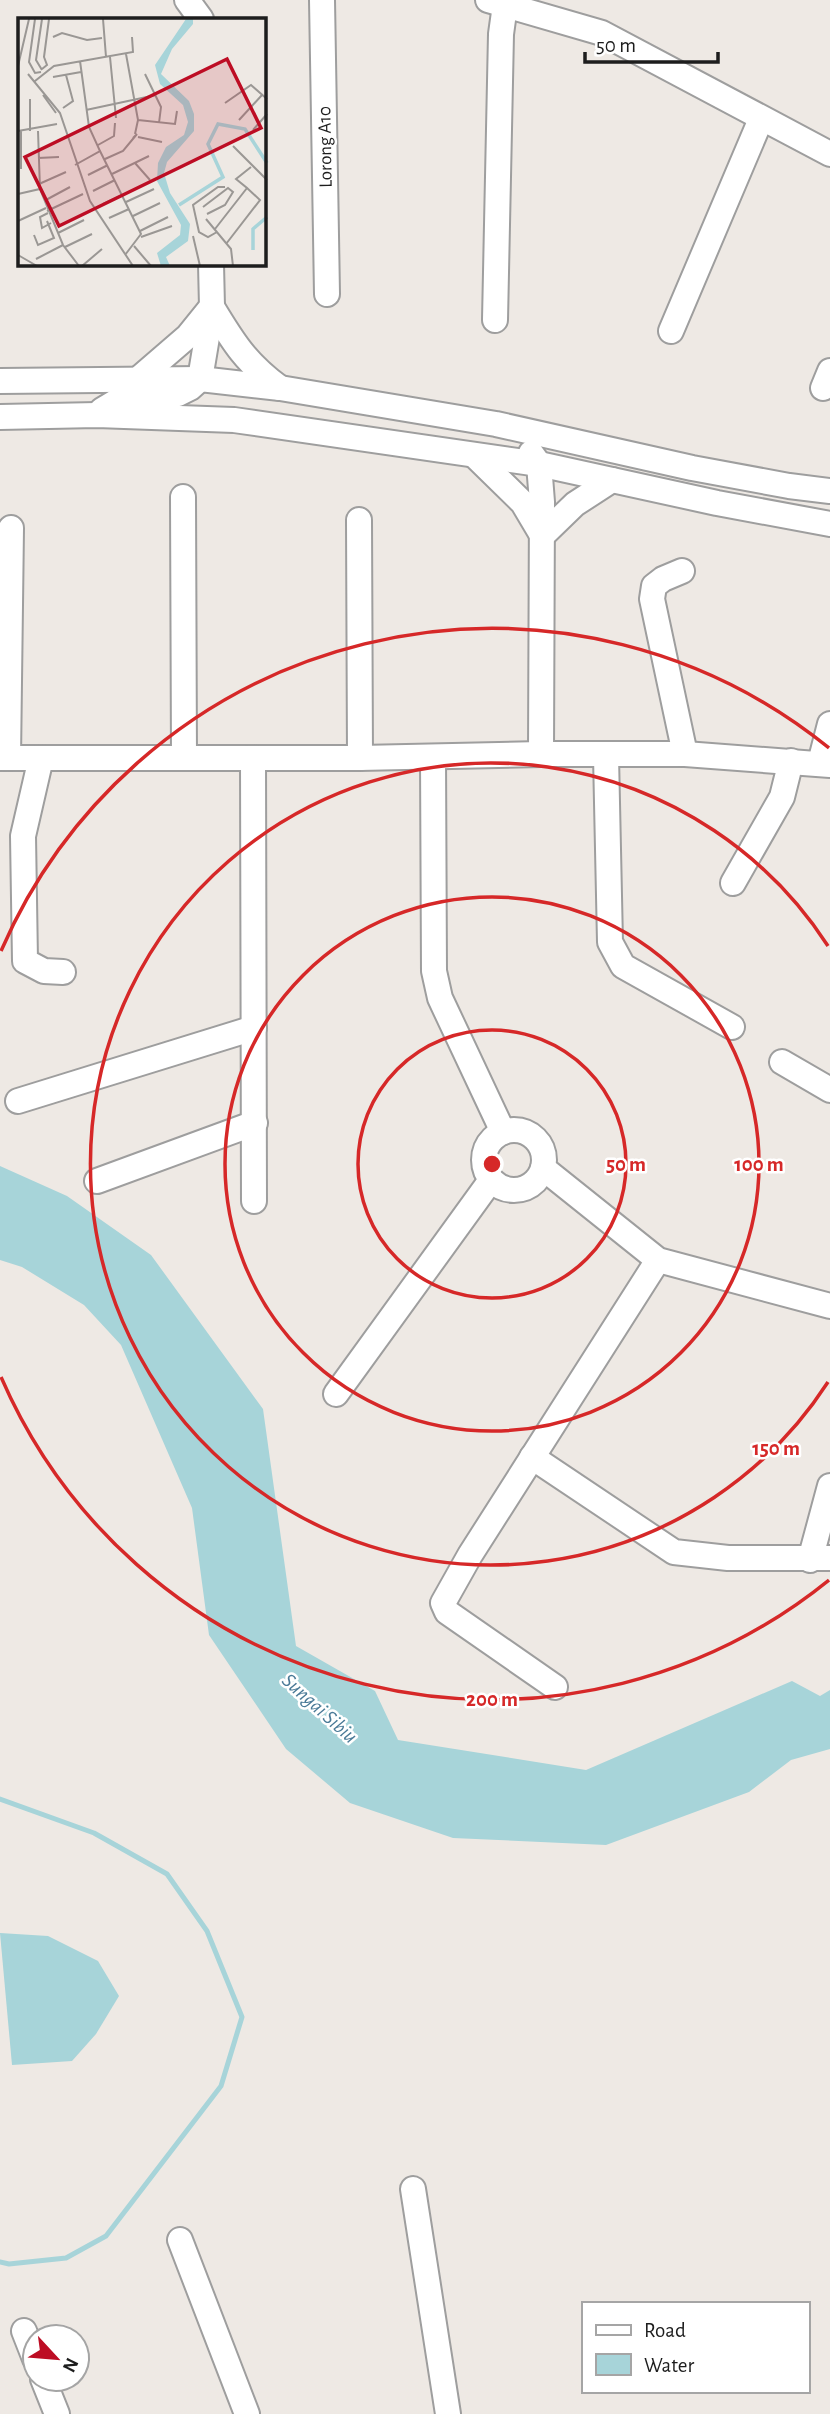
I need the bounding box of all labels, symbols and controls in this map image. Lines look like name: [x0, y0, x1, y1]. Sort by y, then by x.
inset map: [18, 18, 266, 266]
scale bar: [585, 21, 718, 65]
text: 50 m: [596, 35, 636, 56]
street label: Lorong A10: [315, 106, 336, 188]
centre of rings: [480, 1152, 504, 1176]
text: 50 m: [606, 1154, 646, 1175]
text: 100 m: [734, 1154, 784, 1175]
text: 150 m: [752, 1438, 800, 1459]
water label: Sungai Sibiu: [278, 1669, 361, 1747]
text: 200 m: [466, 1689, 518, 1710]
legend: [582, 2302, 809, 2393]
text: Road: [644, 2320, 686, 2341]
north arrow: [21, 2323, 91, 2393]
text: N: [58, 2355, 81, 2375]
text: Water: [644, 2355, 694, 2376]

